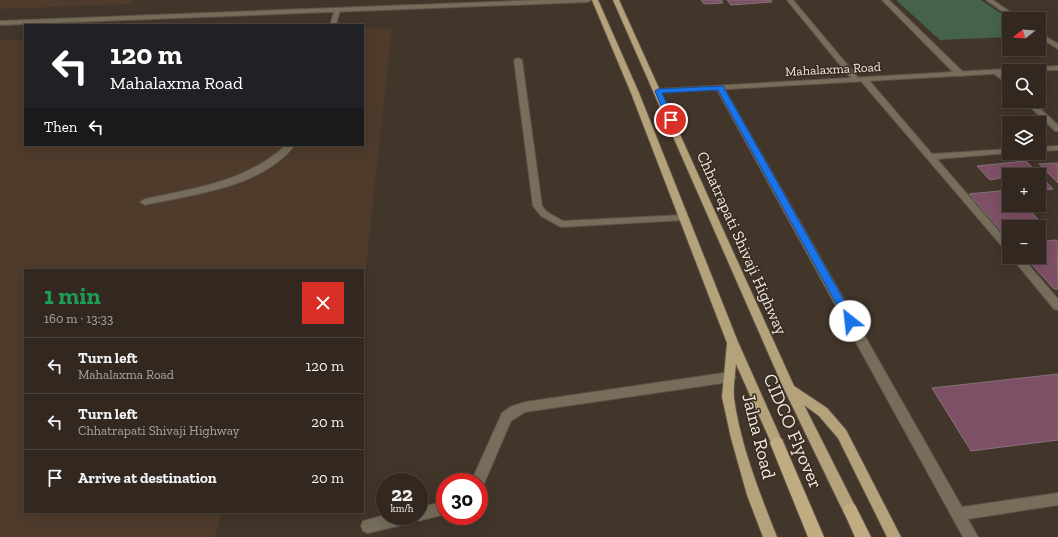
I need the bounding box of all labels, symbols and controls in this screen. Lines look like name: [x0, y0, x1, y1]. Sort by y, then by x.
north arrow: [1002, 12, 1046, 56]
map controls: [1002, 12, 1046, 264]
text: 120 m: [110, 38, 182, 71]
icon: left: [44, 40, 96, 92]
street label: Mahalaxma Road: [785, 59, 881, 79]
button: search: [1002, 64, 1046, 108]
text: Mahalaxma Road: [110, 72, 243, 94]
pin: [654, 103, 688, 137]
icon: arrive: [660, 109, 682, 131]
icon: left: [85, 116, 107, 138]
button: layers: [1002, 116, 1046, 160]
text: Then: [44, 118, 77, 136]
street label: Chhatrapati Shivaji Highway: [693, 148, 791, 338]
button: +: [1002, 168, 1046, 212]
button: −: [1002, 220, 1046, 264]
text: 1 min: [44, 281, 101, 310]
button: close: [302, 282, 344, 324]
position arrow: [829, 300, 871, 342]
text: 160 m · 13:33: [44, 311, 113, 326]
text: Turn left: [78, 349, 138, 367]
icon: left: [44, 355, 66, 377]
text: 120 m: [306, 357, 344, 375]
text: Mahalaxma Road: [78, 367, 174, 382]
street label: CIDCO Flyover: [758, 370, 828, 492]
street label: Jalna Road: [737, 391, 781, 482]
text: Turn left: [78, 405, 138, 423]
icon: left: [44, 411, 66, 433]
text: 20 m: [311, 413, 344, 431]
text: Chhatrapati Shivaji Highway: [78, 423, 239, 438]
icon: arrive: [44, 467, 66, 489]
text: Arrive at destination: [78, 469, 217, 487]
text: 20 m: [311, 469, 344, 487]
speed limit sign: 30: [436, 473, 488, 525]
text: 22: [391, 482, 413, 506]
text: km/h: [391, 503, 413, 515]

